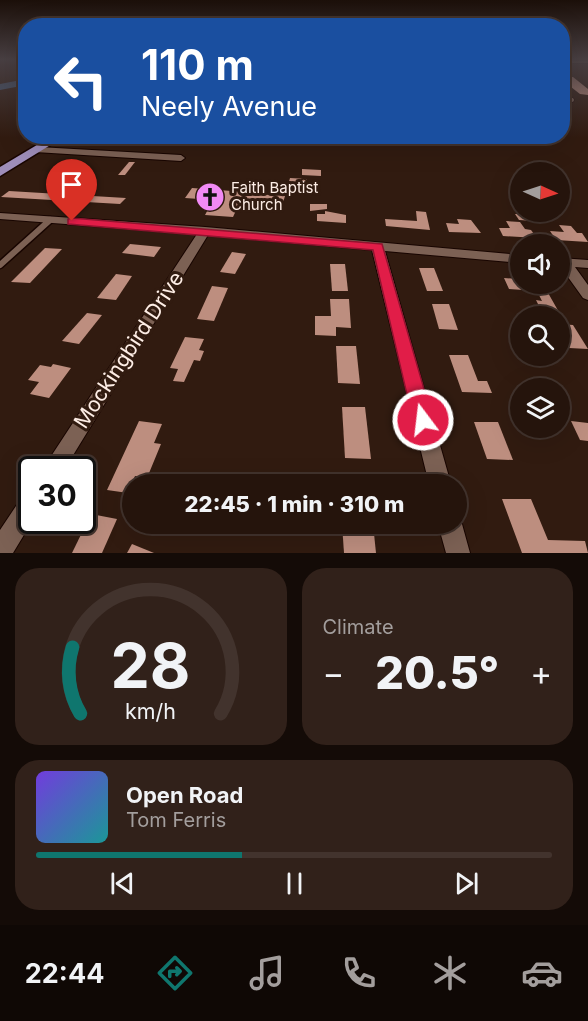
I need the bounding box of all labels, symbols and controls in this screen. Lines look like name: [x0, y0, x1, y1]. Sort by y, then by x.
text: 110 m: [141, 39, 254, 90]
icon: left: [42, 42, 120, 120]
text: Neely Avenue: [141, 90, 317, 123]
pin: [46, 159, 97, 221]
north arrow: [510, 162, 570, 222]
map controls: [510, 162, 570, 438]
icon: arrive: [55, 168, 88, 201]
place label: Faith Baptist Church: [231, 178, 318, 214]
church icon: Faith Baptist Church: [194, 181, 226, 213]
button: sound: [510, 234, 570, 294]
street label: Mockingbird Drive: [69, 267, 189, 433]
button: search: [510, 306, 570, 366]
button: layers: [510, 378, 570, 438]
position arrow: [391, 388, 455, 452]
speed limit sign: 30: [18, 456, 96, 534]
text: 22:45 · 1 min · 310 m: [185, 491, 404, 517]
text: Climate: [323, 615, 394, 639]
text: 28: [111, 628, 191, 703]
text: 20.5°: [375, 645, 499, 700]
text: −: [323, 653, 344, 693]
text: +: [530, 653, 552, 693]
text: km/h: [125, 698, 176, 724]
text: Open Road: [126, 782, 243, 808]
text: Tom Ferris: [126, 808, 226, 832]
icon: previous: [106, 867, 139, 900]
icon: pause: [278, 867, 311, 900]
icon: next: [450, 867, 483, 900]
icon: directions: [154, 952, 196, 994]
icon: music: [246, 952, 288, 994]
icon: phone: [338, 952, 380, 994]
icon: climate: [429, 952, 471, 994]
icon: car: [521, 952, 563, 994]
text: 22:44: [25, 957, 104, 990]

